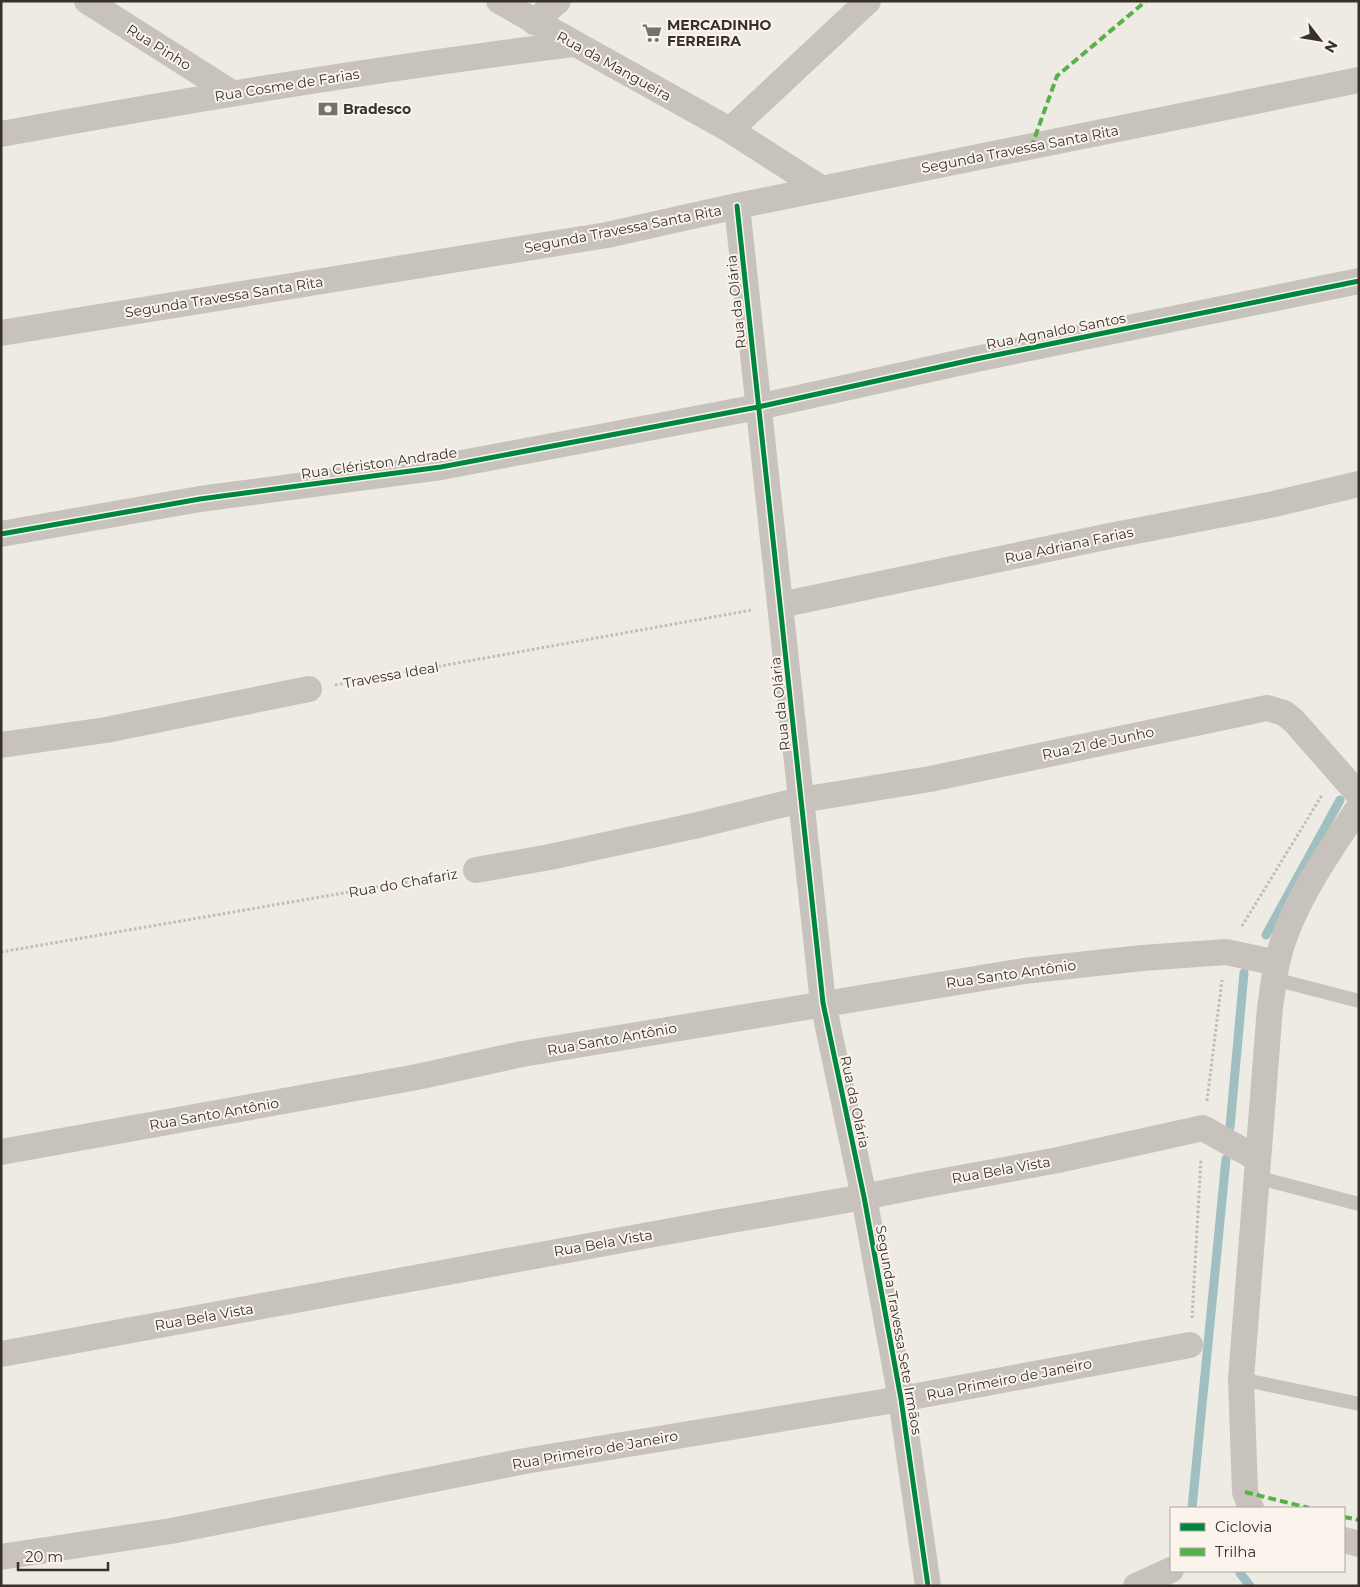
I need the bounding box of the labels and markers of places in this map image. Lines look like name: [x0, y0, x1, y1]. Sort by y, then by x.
place label: MERCADINHO FERREIRA: [667, 16, 772, 50]
supermarket icon: MERCADINHO FERREIRA: [641, 22, 663, 44]
bank icon: Bradesco: [317, 98, 339, 120]
place label: Bradesco: [343, 100, 411, 118]

